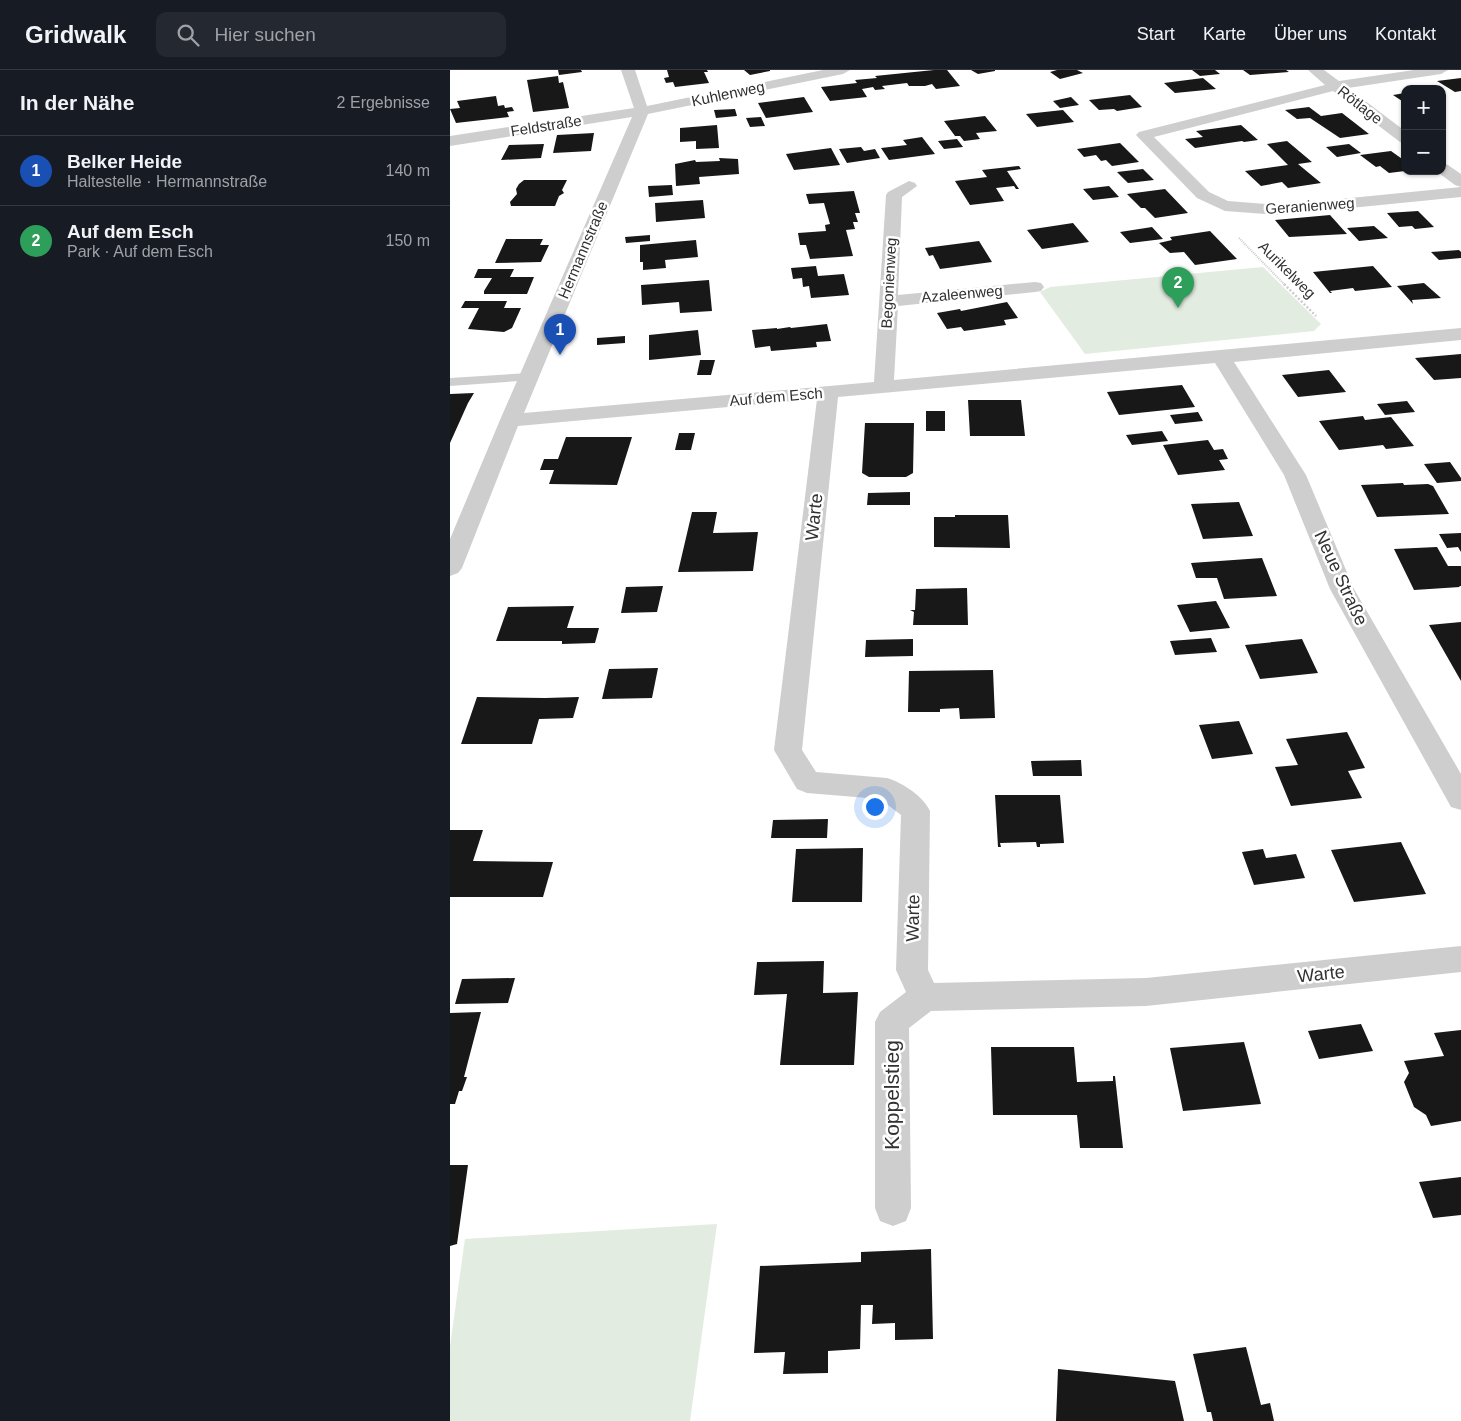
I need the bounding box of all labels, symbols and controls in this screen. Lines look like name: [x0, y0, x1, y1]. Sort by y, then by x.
search box: [156, 12, 506, 57]
text: Gridwalk: [25, 21, 126, 48]
icon: search: [174, 21, 202, 49]
text: Hier suchen: [214, 24, 316, 45]
text: Start: [1137, 24, 1175, 44]
text: Karte: [1203, 24, 1246, 44]
text: Über uns: [1274, 24, 1347, 44]
text: Kontakt: [1375, 24, 1436, 44]
street label: Kuhlenweg: [690, 77, 766, 110]
street label: Rötlage: [1335, 82, 1386, 127]
map controls: [1401, 85, 1446, 175]
button: +: [1401, 85, 1446, 130]
text: In der Nähe: [20, 91, 134, 114]
text: 2 Ergebnisse: [337, 94, 430, 111]
street label: Feldstraße: [509, 112, 583, 140]
button: −: [1401, 130, 1446, 175]
text: Belker Heide: [67, 151, 182, 172]
text: 1: [32, 162, 40, 179]
text: 140 m: [386, 162, 430, 179]
text: Haltestelle · Hermannstraße: [67, 173, 267, 190]
street label: Geranienweg: [1265, 194, 1355, 217]
street label: Hermannstraße: [554, 199, 611, 301]
text: Auf dem Esch: [67, 221, 194, 242]
text: 2: [32, 232, 40, 249]
text: 150 m: [386, 232, 430, 249]
street label: Begonienweg: [878, 237, 899, 329]
street label: Aurikelweg: [1255, 238, 1319, 302]
text: Park · Auf dem Esch: [67, 243, 213, 260]
pin: 2: [1162, 267, 1194, 308]
street label: Azaleenweg: [921, 281, 1003, 306]
pin: 1: [544, 314, 576, 355]
street label: Auf dem Esch: [729, 384, 823, 409]
street label: Warte: [802, 492, 826, 542]
street label: Neue Straße: [1310, 528, 1372, 628]
your location: [862, 794, 888, 820]
street label: Warte: [903, 894, 923, 942]
street label: Warte: [1296, 962, 1346, 986]
street label: Koppelstieg: [880, 1040, 903, 1150]

